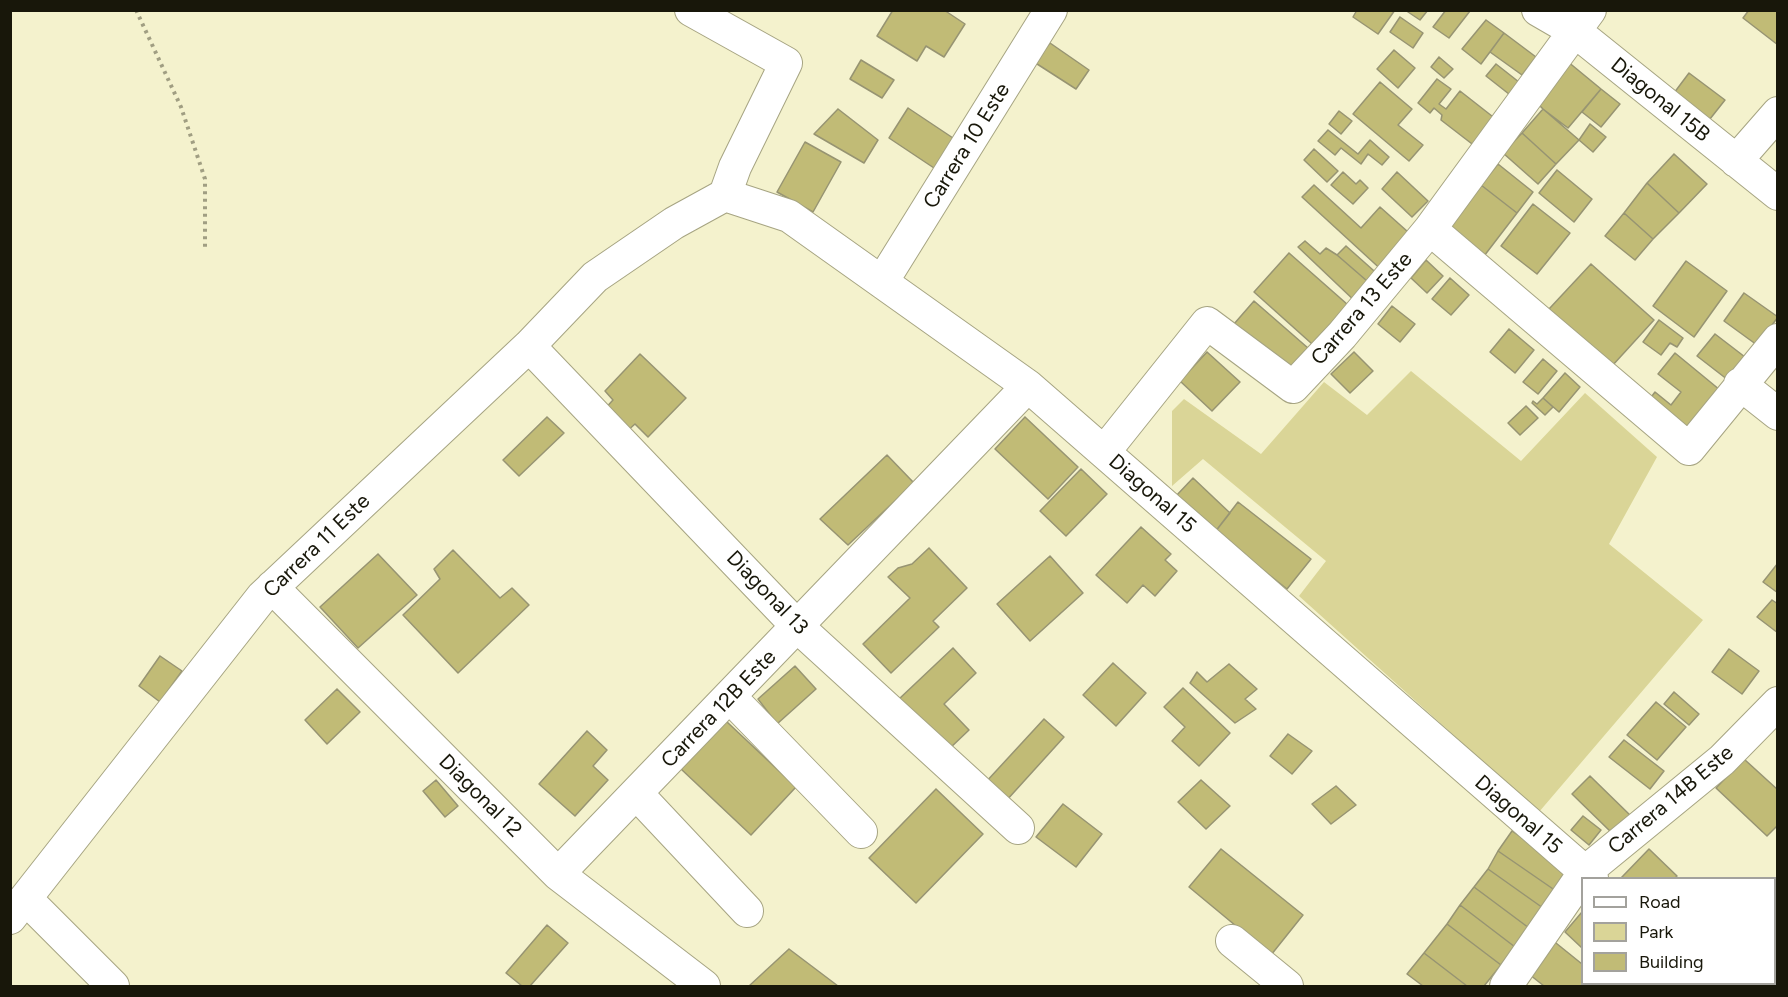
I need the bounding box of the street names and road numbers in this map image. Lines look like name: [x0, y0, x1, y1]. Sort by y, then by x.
street label: Diagonal 15B: [1605, 52, 1715, 148]
street label: Carrera 10 Este: [918, 79, 1016, 213]
street label: Carrera 13 Este: [1306, 247, 1418, 371]
street label: Diagonal 15: [1103, 449, 1201, 539]
street label: Carrera 11 Este: [258, 489, 376, 603]
street label: Diagonal 13: [721, 546, 813, 640]
street label: Carrera 12B Este: [656, 645, 782, 773]
street label: Carrera 14B Este: [1603, 740, 1739, 860]
street label: Diagonal 12: [433, 749, 527, 843]
street label: Diagonal 15: [1469, 770, 1567, 860]

